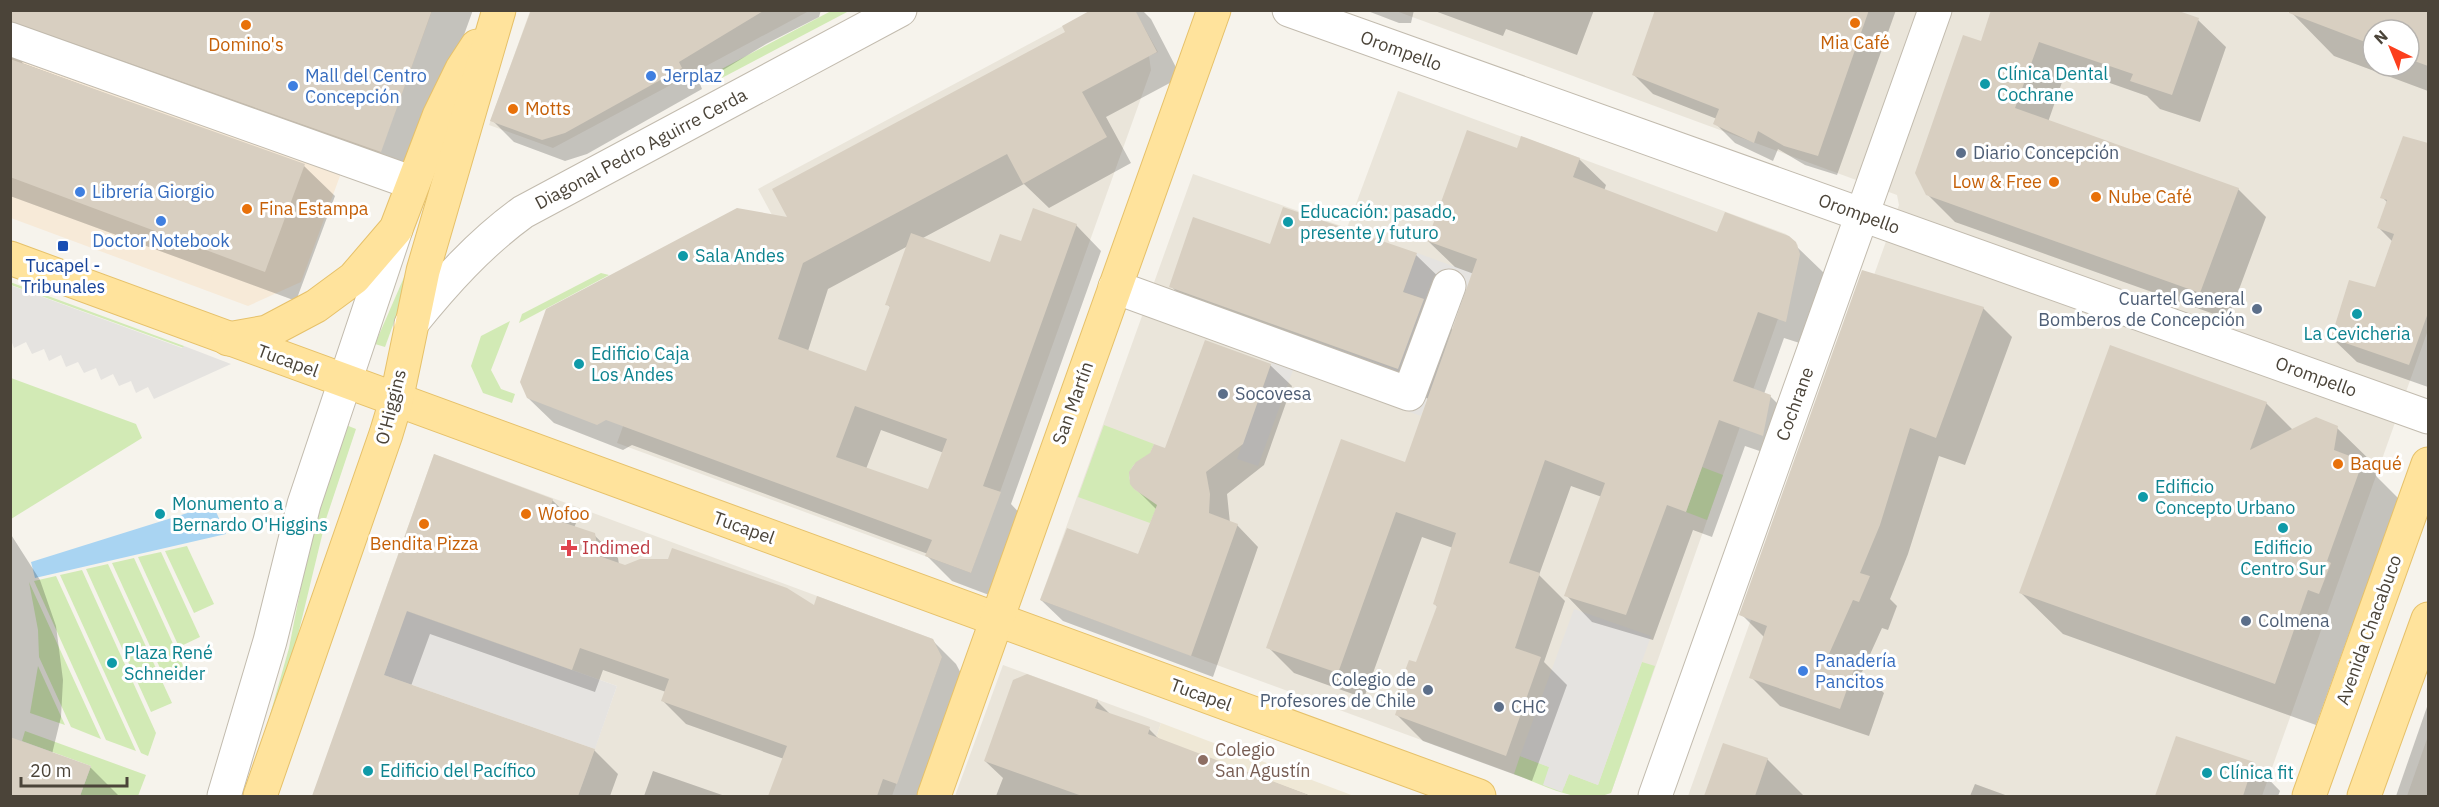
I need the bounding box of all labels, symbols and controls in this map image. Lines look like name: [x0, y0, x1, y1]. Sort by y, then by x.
marker: Mia Café: [1848, 16, 1862, 30]
marker: Domino's: [239, 18, 253, 32]
north arrow: [2361, 18, 2421, 78]
street label: Orompello: [1357, 25, 1445, 76]
text: N: [2370, 26, 2392, 48]
place label: Mia Café: [1820, 31, 1890, 54]
place label: Domino's: [208, 33, 284, 56]
place label: Clínica Dental Cochrane: [1997, 62, 2108, 106]
place label: Mall del Centro Concepción: [305, 64, 427, 108]
place label: Jerplaz: [663, 64, 722, 87]
marker: Jerplaz: [644, 69, 658, 83]
marker: Clínica Dental Cochrane: [1978, 77, 1992, 91]
marker: Mall del Centro Concepción: [286, 79, 300, 93]
street label: Diagonal Pedro Aguirre Cerda: [531, 83, 751, 214]
place label: Motts: [525, 97, 571, 120]
marker: Motts: [506, 102, 520, 116]
place label: Diario Concepción: [1973, 141, 2119, 164]
marker: Diario Concepción: [1954, 146, 1968, 160]
place label: Low & Free: [1952, 170, 2042, 193]
marker: Low & Free: [2047, 175, 2061, 189]
place label: Librería Giorgio: [92, 180, 215, 203]
marker: Librería Giorgio: [73, 185, 87, 199]
place label: Nube Café: [2108, 185, 2192, 208]
street label: Orompello: [1815, 188, 1903, 239]
marker: Nube Café: [2089, 190, 2103, 204]
place label: Fina Estampa: [259, 197, 369, 220]
place label: Educación: pasado, presente y futuro: [1300, 200, 1457, 244]
marker: Fina Estampa: [240, 202, 254, 216]
marker: Doctor Notebook: [154, 214, 168, 228]
marker: Educación: pasado, presente y futuro: [1281, 215, 1295, 229]
place label: Doctor Notebook: [92, 229, 230, 252]
marker: Tucapel - Tribunales: [56, 239, 70, 253]
place label: Sala Andes: [695, 244, 785, 267]
marker: Sala Andes: [676, 249, 690, 263]
place label: Tucapel - Tribunales: [21, 254, 105, 298]
place label: Cuartel General Bomberos de Concepción: [2038, 287, 2245, 331]
marker: Cuartel General Bomberos de Concepción: [2250, 302, 2264, 316]
marker: La Cevicheria: [2350, 307, 2364, 321]
place label: La Cevicheria: [2303, 322, 2411, 345]
street label: Tucapel: [254, 339, 322, 382]
place label: Edificio Caja Los Andes: [591, 342, 690, 386]
street label: Orompello: [2272, 351, 2360, 402]
marker: Edificio Caja Los Andes: [572, 357, 586, 371]
street label: San Martín: [1047, 358, 1098, 447]
street label: Cochrane: [1771, 364, 1819, 444]
street label: O'Higgins: [370, 367, 411, 447]
place label: Socovesa: [1235, 382, 1312, 405]
marker: Socovesa: [1216, 387, 1230, 401]
place label: Baqué: [2350, 452, 2402, 475]
marker: Baqué: [2331, 457, 2345, 471]
place label: Edificio Concepto Urbano: [2155, 475, 2295, 519]
marker: Edificio Concepto Urbano: [2136, 490, 2150, 504]
place label: Monumento a Bernardo O'Higgins: [172, 492, 328, 536]
place label: Wofoo: [538, 502, 590, 525]
street label: Tucapel: [710, 506, 778, 549]
marker: Monumento a Bernardo O'Higgins: [153, 507, 167, 521]
marker: Wofoo: [519, 507, 533, 521]
marker: Bendita Pizza: [417, 517, 431, 531]
marker: Edificio Centro Sur: [2276, 521, 2290, 535]
place label: Bendita Pizza: [370, 532, 479, 555]
place label: Indimed: [582, 536, 650, 559]
place label: Edificio Centro Sur: [2240, 536, 2326, 580]
marker: Indimed: [560, 539, 578, 557]
street label: Avenida Chacabuco: [2331, 552, 2406, 708]
place label: Colmena: [2258, 609, 2330, 632]
marker: Colmena: [2239, 614, 2253, 628]
place label: Plaza René Schneider: [124, 641, 213, 685]
place label: Panadería Pancitos: [1815, 649, 1897, 693]
marker: Plaza René Schneider: [105, 656, 119, 670]
marker: Panadería Pancitos: [1796, 664, 1810, 678]
place label: Colegio de Profesores de Chile: [1260, 668, 1416, 712]
street label: Tucapel: [1167, 673, 1235, 716]
marker: Colegio de Profesores de Chile: [1421, 683, 1435, 697]
place label: CHC: [1511, 695, 1546, 718]
marker: CHC: [1492, 700, 1506, 714]
place label: Colegio San Agustín: [1215, 738, 1310, 782]
scale bar: [21, 750, 128, 788]
marker: Colegio San Agustín: [1196, 753, 1210, 767]
text: 20 m: [30, 759, 72, 782]
place label: Edificio del Pacífico: [380, 759, 536, 782]
place label: Clínica fit: [2219, 761, 2294, 784]
marker: Edificio del Pacífico: [361, 764, 375, 778]
marker: Clínica fit: [2200, 766, 2214, 780]

